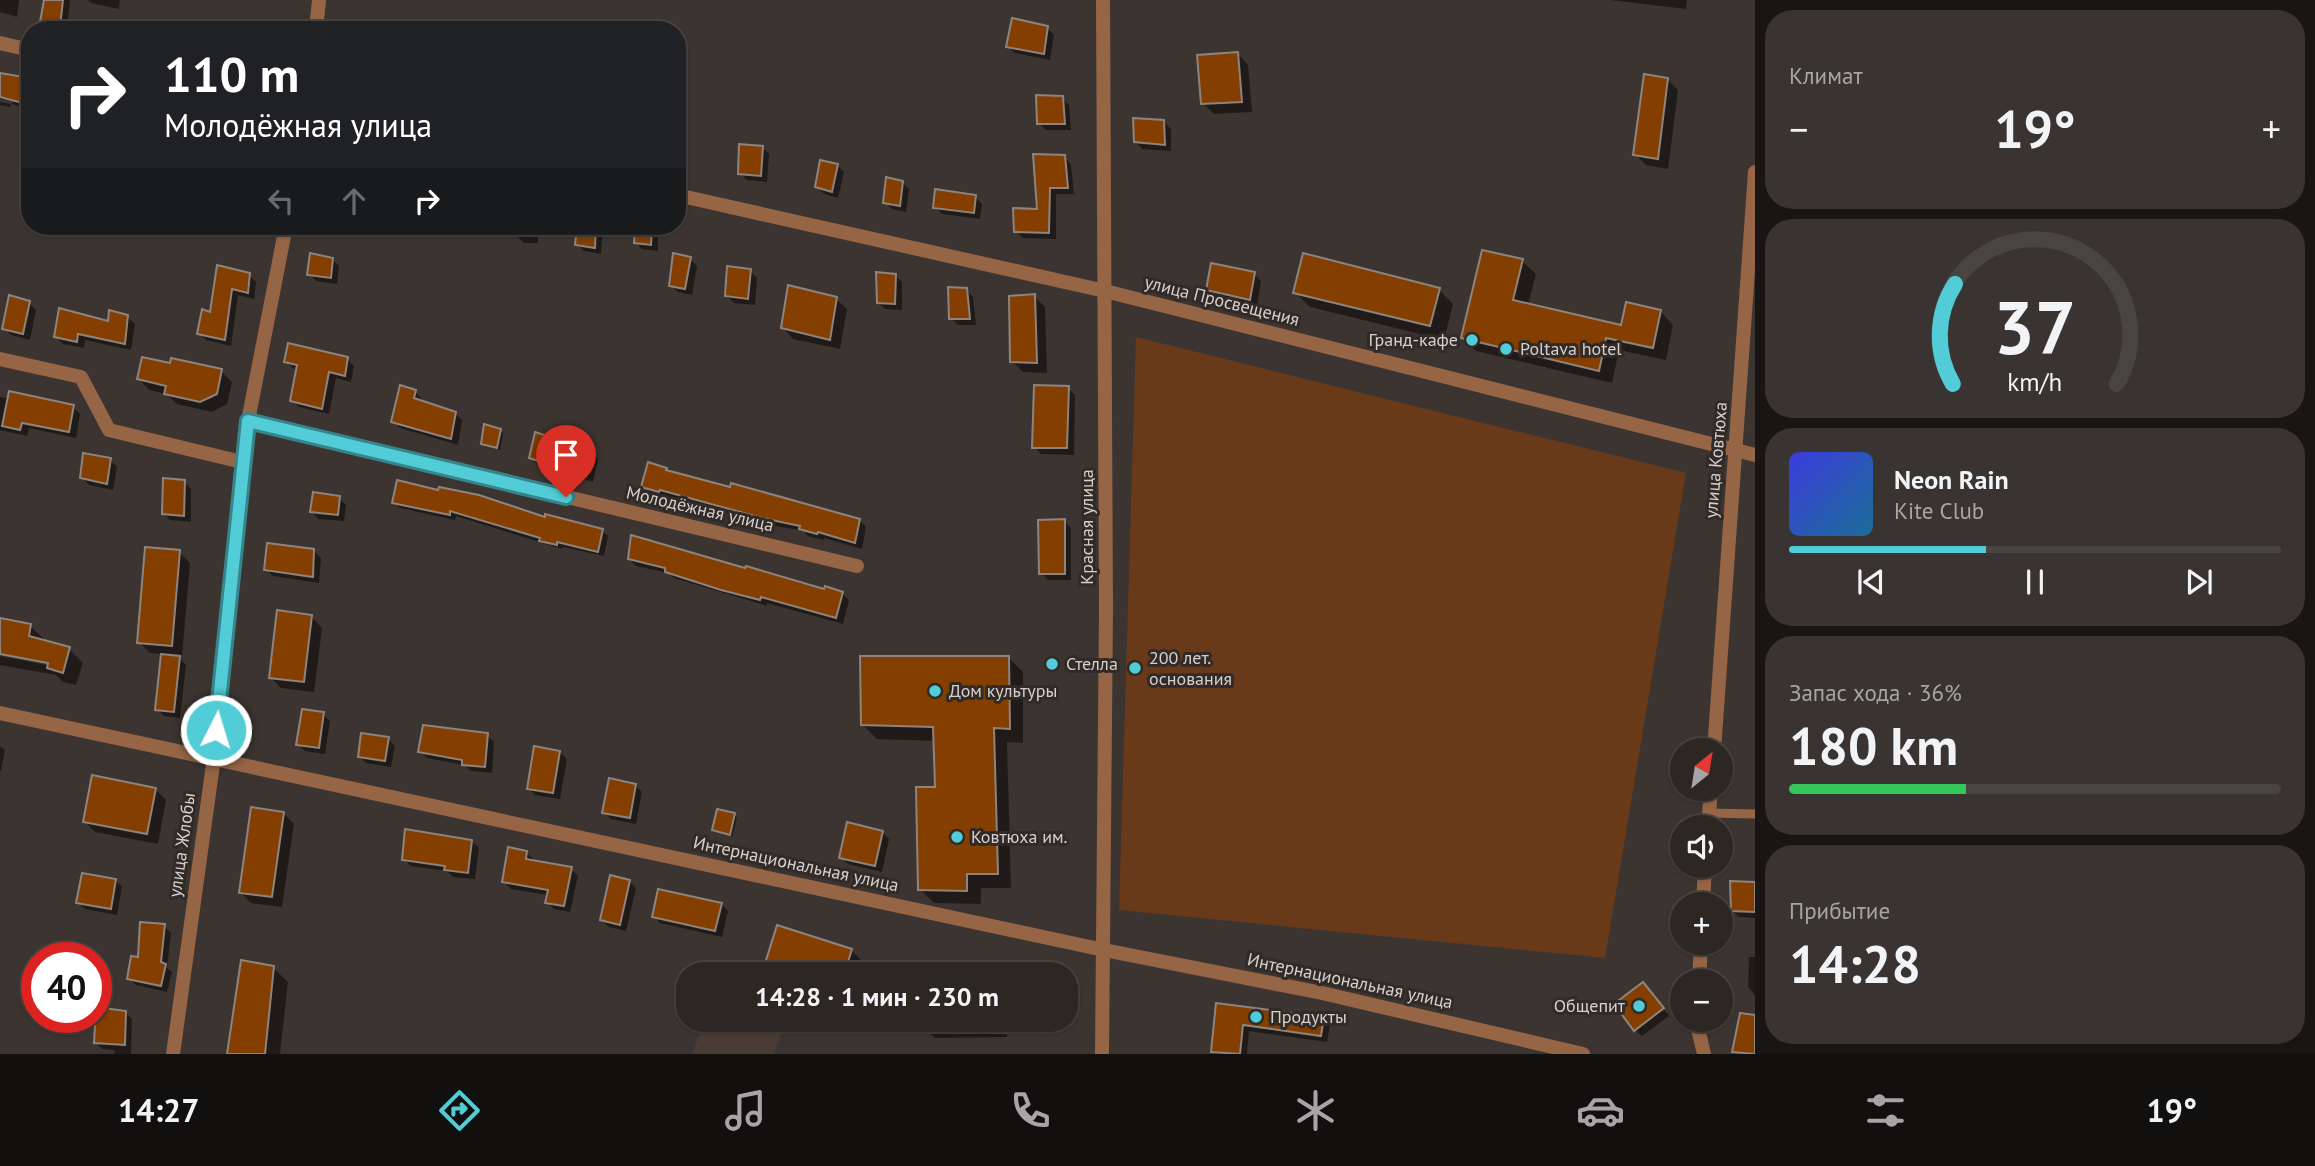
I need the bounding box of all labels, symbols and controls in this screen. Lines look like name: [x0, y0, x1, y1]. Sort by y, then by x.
text: 110 m: [164, 42, 299, 106]
icon: right: [49, 49, 140, 140]
text: Климат: [1789, 61, 1863, 90]
text: 19°: [1994, 95, 2076, 162]
text: Молодёжная улица: [164, 104, 432, 146]
text: −: [1789, 104, 1808, 153]
text: +: [2262, 104, 2281, 153]
icon: left: [262, 182, 300, 220]
icon: ahead: [335, 182, 373, 220]
icon: right: [408, 182, 446, 220]
street label: улица Просвещения: [1142, 270, 1302, 331]
text: 37: [1994, 281, 2076, 375]
place label: Гранд-кафе: [1369, 328, 1458, 351]
marker: Гранд-кафе: [1464, 332, 1480, 348]
place label: Poltava hotel: [1520, 337, 1622, 360]
marker: Poltava hotel: [1498, 341, 1514, 357]
text: km/h: [2008, 366, 2062, 398]
street label: улица Ковтюха: [1699, 401, 1732, 519]
pin: [536, 425, 596, 497]
icon: arrive: [547, 436, 585, 474]
text: Neon Rain: [1894, 463, 2009, 496]
street label: Красная улица: [1075, 469, 1098, 585]
street label: Молодёжная улица: [624, 480, 776, 537]
text: Kite Club: [1894, 496, 1984, 525]
icon: previous: [1852, 563, 1890, 601]
icon: pause: [2016, 563, 2054, 601]
icon: next: [2180, 563, 2218, 601]
place label: 200 лет. основания: [1149, 646, 1232, 690]
place label: Стелла: [1066, 652, 1118, 675]
marker: Стелла: [1044, 656, 1060, 672]
marker: 200 лет. основания: [1127, 660, 1143, 676]
text: Запас хода · 36%: [1789, 678, 1962, 707]
place label: Дом культуры: [949, 679, 1057, 702]
marker: Дом культуры: [927, 683, 943, 699]
position arrow: [179, 693, 253, 767]
text: 180 km: [1789, 712, 1958, 779]
north arrow: [1670, 738, 1732, 802]
map controls: [1670, 738, 1733, 1032]
street label: улица Жлобы: [163, 791, 200, 899]
button: sound: [1670, 815, 1733, 878]
place label: Ковтюха им.: [971, 825, 1067, 848]
marker: Ковтюха им.: [949, 829, 965, 845]
street label: Интернациональная улица: [691, 830, 901, 897]
button: +: [1670, 892, 1733, 955]
text: Прибытие: [1789, 896, 1890, 925]
text: 14:28: [1789, 930, 1921, 997]
speed limit sign: 40: [21, 942, 112, 1033]
street label: Интернациональная улица: [1245, 947, 1455, 1014]
button: −: [1670, 969, 1733, 1032]
text: 14:28 · 1 мин · 230 m: [755, 980, 999, 1013]
place label: Общепит: [1554, 994, 1626, 1017]
marker: Общепит: [1631, 998, 1647, 1014]
place label: Продукты: [1270, 1005, 1347, 1028]
marker: Продукты: [1248, 1009, 1264, 1025]
icon: directions: [435, 1086, 484, 1135]
icon: music: [721, 1086, 770, 1135]
icon: phone: [1006, 1086, 1055, 1135]
icon: climate: [1291, 1086, 1340, 1135]
icon: car: [1576, 1086, 1625, 1135]
icon: filters: [1861, 1086, 1910, 1135]
text: 14:27: [118, 1089, 199, 1131]
text: 19°: [2147, 1089, 2197, 1131]

